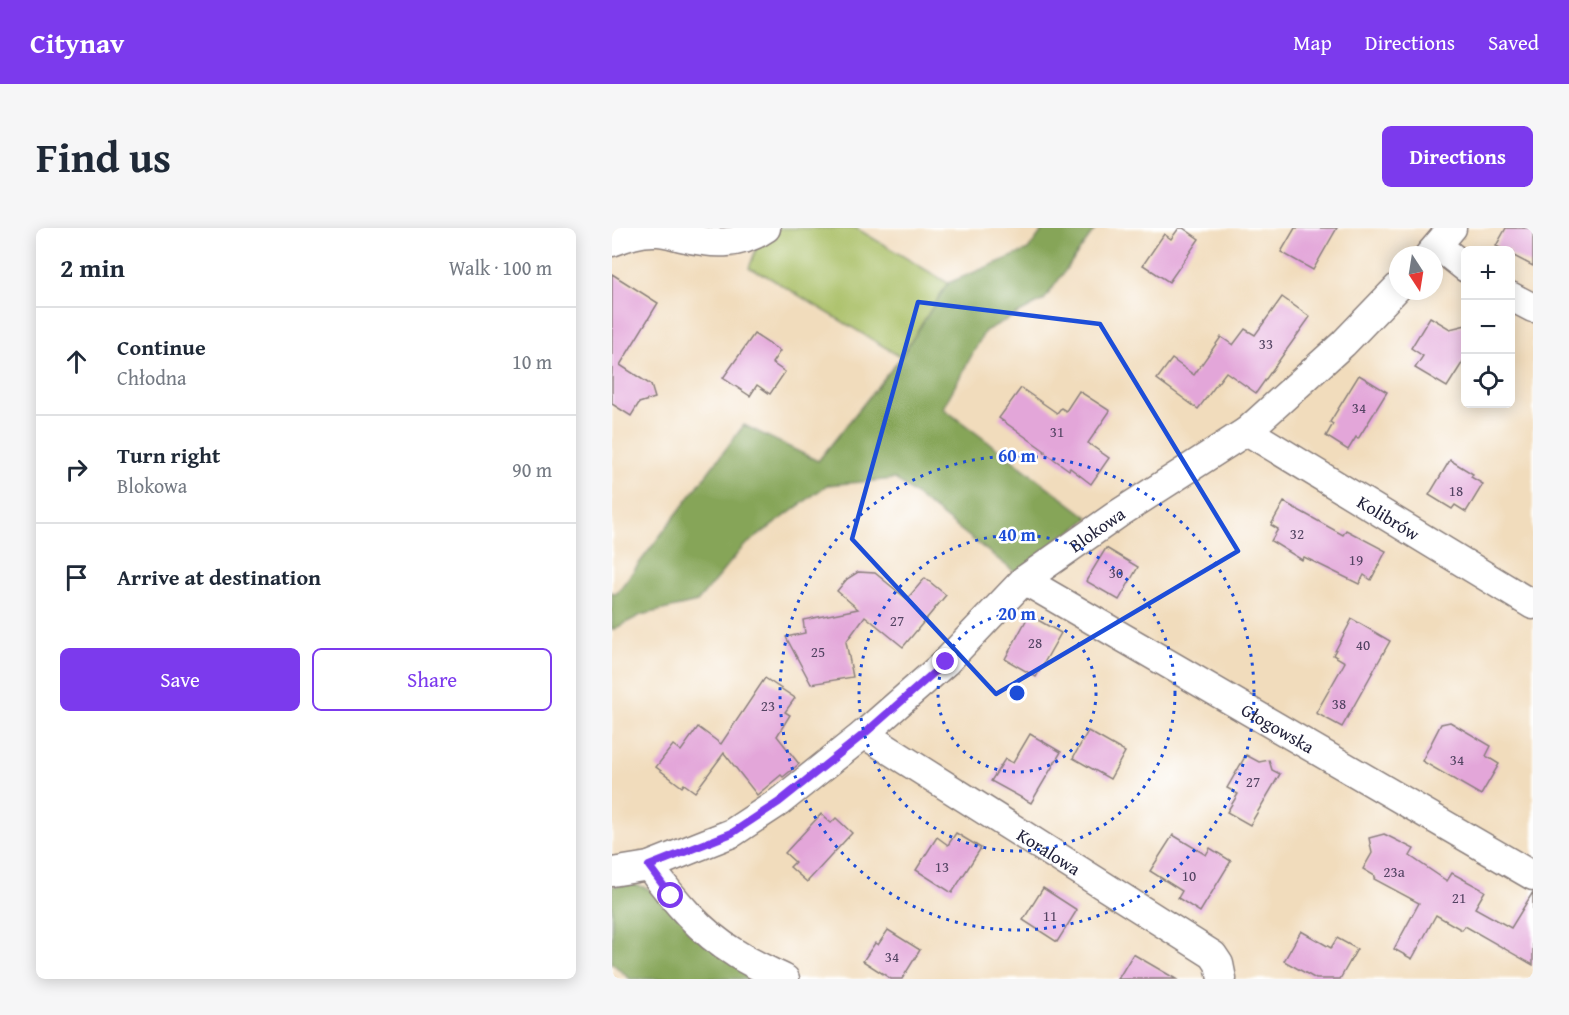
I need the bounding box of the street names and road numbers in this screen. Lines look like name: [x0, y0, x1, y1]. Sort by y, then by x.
street label: Kolibrów: [1352, 488, 1425, 547]
street label: Blokowa: [1063, 499, 1130, 558]
street label: Głogowska: [1237, 696, 1320, 760]
street label: Koralowa: [1012, 821, 1086, 882]

